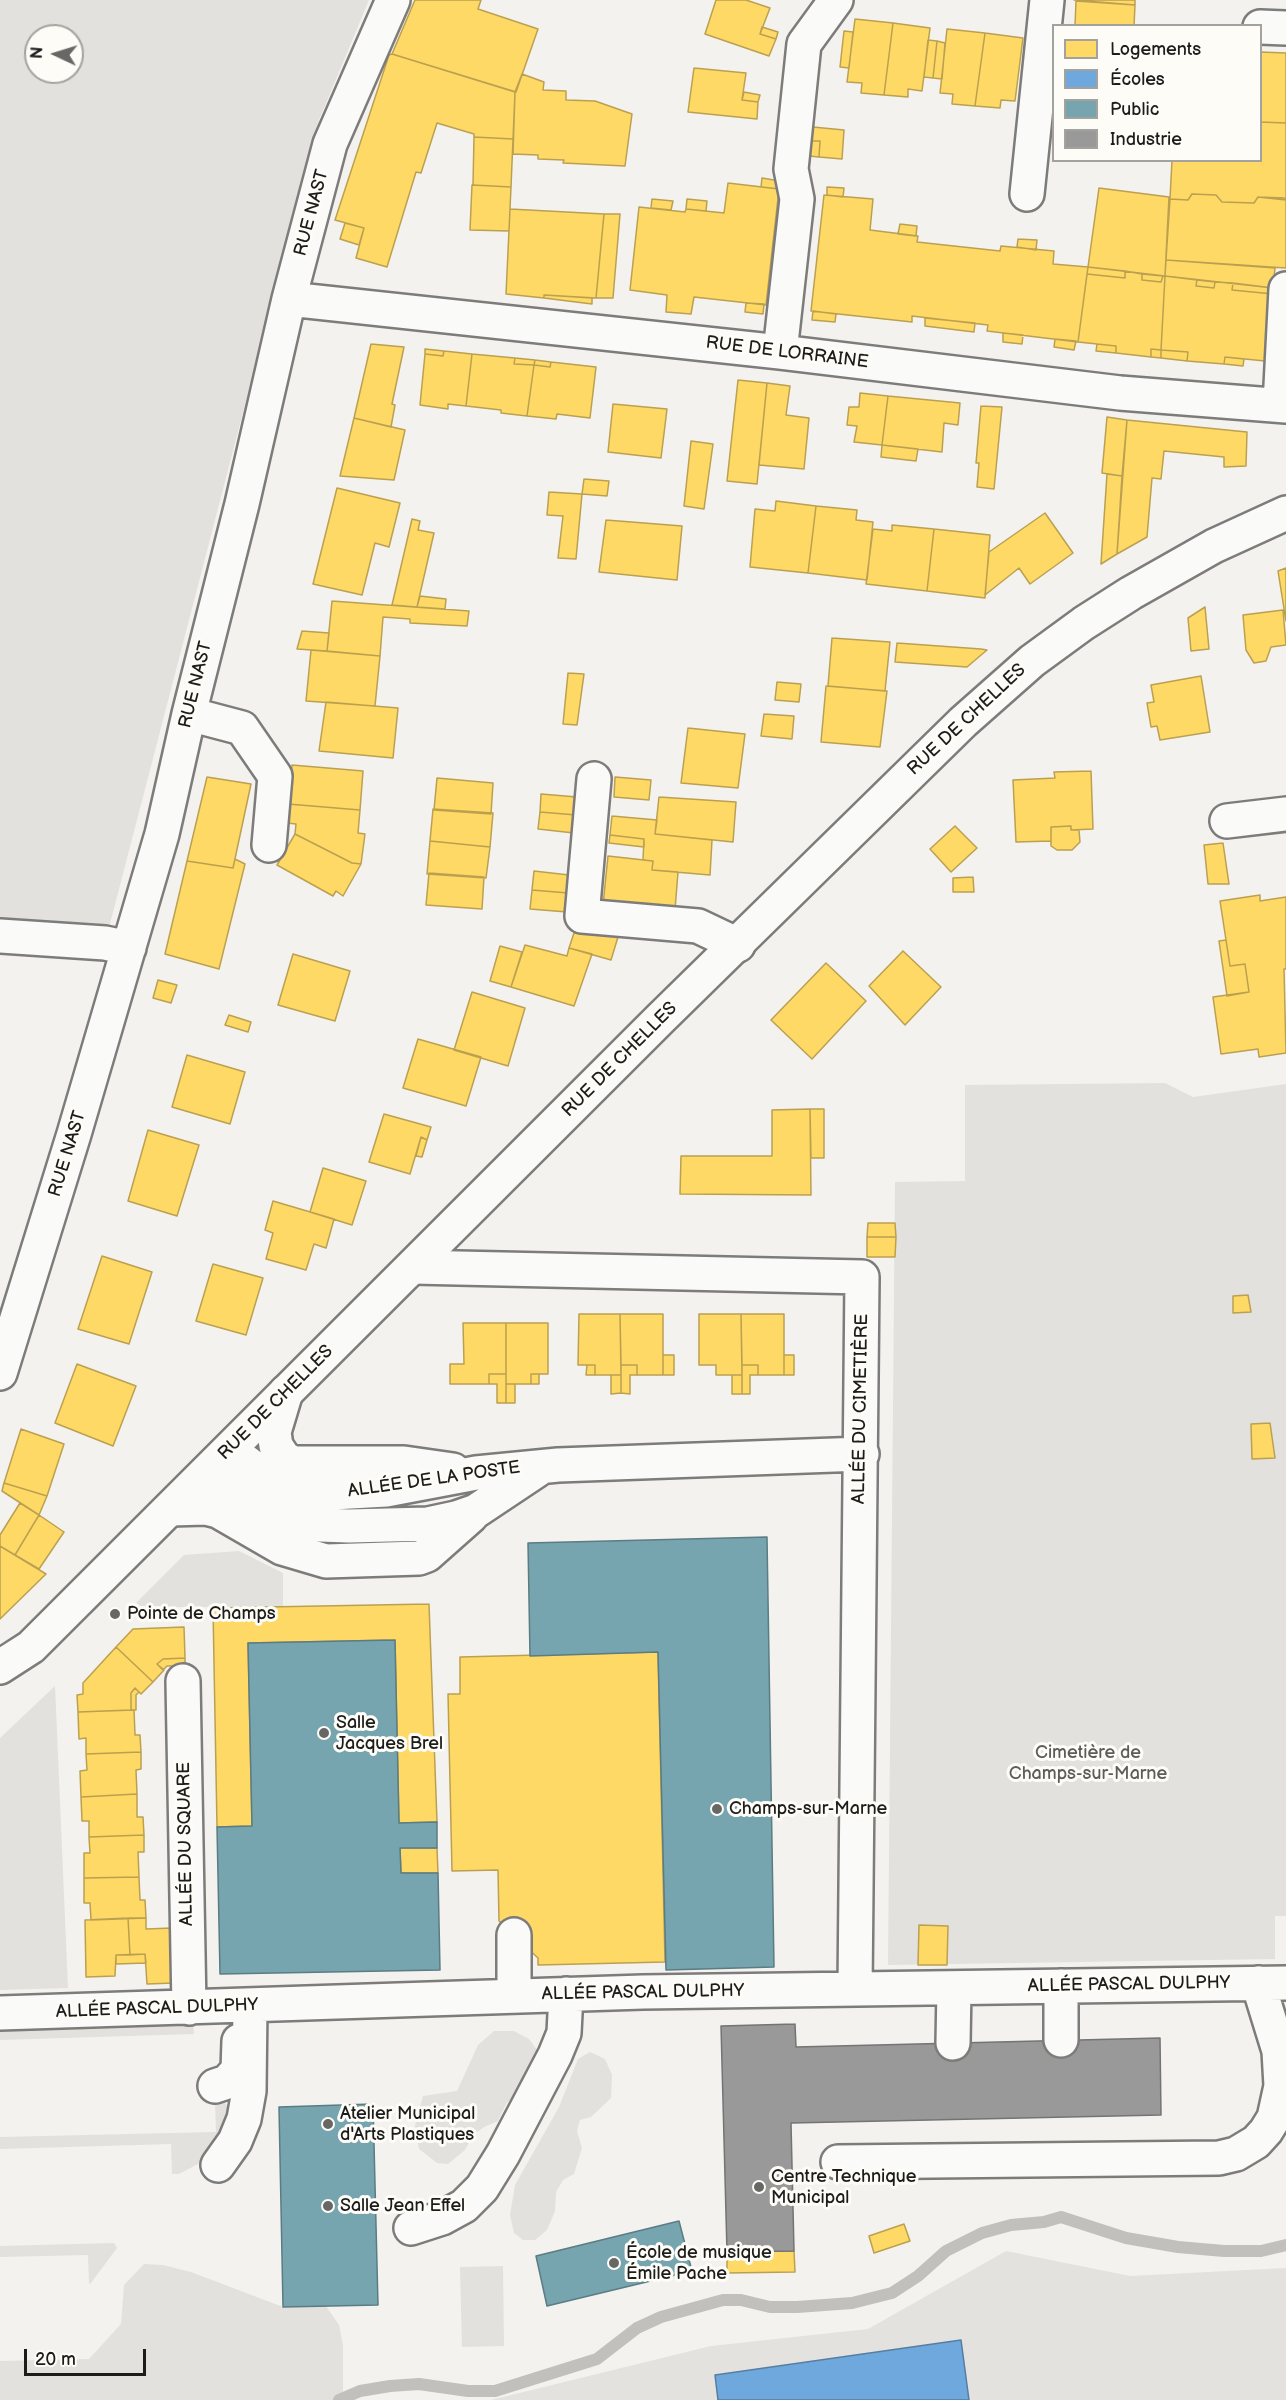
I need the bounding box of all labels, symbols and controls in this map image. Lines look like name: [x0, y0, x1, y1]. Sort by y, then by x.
north arrow: [24, 24, 84, 84]
legend: [1052, 24, 1262, 162]
text: Logements: [1110, 39, 1201, 60]
text: N: [28, 46, 47, 60]
text: Écoles: [1110, 69, 1165, 90]
text: Public: [1110, 99, 1159, 120]
text: Industrie: [1110, 129, 1182, 150]
street label: RUE NAST: [290, 167, 334, 259]
street label: RUE DE LORRAINE: [704, 332, 870, 374]
street label: RUE NAST: [175, 639, 217, 731]
street label: RUE DE CHELLES: [903, 660, 1031, 780]
street label: RUE DE CHELLES: [558, 998, 682, 1122]
street label: RUE NAST: [45, 1108, 91, 1200]
street label: ALLÉE DU CIMETIÈRE: [849, 1314, 873, 1504]
street label: RUE DE CHELLES: [214, 1341, 338, 1465]
street label: ALLÉE DE LA POSTE: [346, 1457, 522, 1503]
place label: Pointe de Champs: [127, 1603, 276, 1625]
marker: Pointe de Champs: [108, 1607, 122, 1621]
place label: Salle Jacques Brel: [336, 1712, 443, 1754]
marker: Salle Jacques Brel: [317, 1726, 331, 1740]
park label: Cimetière de Champs-sur-Marne: [1009, 1742, 1167, 1784]
street label: ALLÉE DU SQUARE: [174, 1762, 198, 1926]
place label: Champs-sur-Marne: [729, 1798, 887, 1820]
marker: Champs-sur-Marne: [710, 1802, 724, 1816]
street label: ALLÉE PASCAL DULPHY: [1028, 1972, 1230, 1998]
street label: ALLÉE PASCAL DULPHY: [542, 1980, 744, 2006]
street label: ALLÉE PASCAL DULPHY: [55, 1995, 259, 2023]
place label: Atelier Municipal d'Arts Plastiques: [340, 2103, 475, 2146]
marker: Atelier Municipal d'Arts Plastiques: [321, 2117, 335, 2131]
place label: Centre Technique Municipal: [771, 2166, 917, 2208]
marker: Centre Technique Municipal: [752, 2180, 766, 2194]
place label: Salle Jean Effel: [340, 2195, 465, 2217]
marker: Salle Jean Effel: [321, 2199, 335, 2213]
place label: École de musique Émile Pache: [626, 2242, 772, 2284]
marker: École de musique Émile Pache: [607, 2256, 621, 2270]
scale bar: [27, 2337, 148, 2375]
text: 20 m: [35, 2349, 76, 2370]

